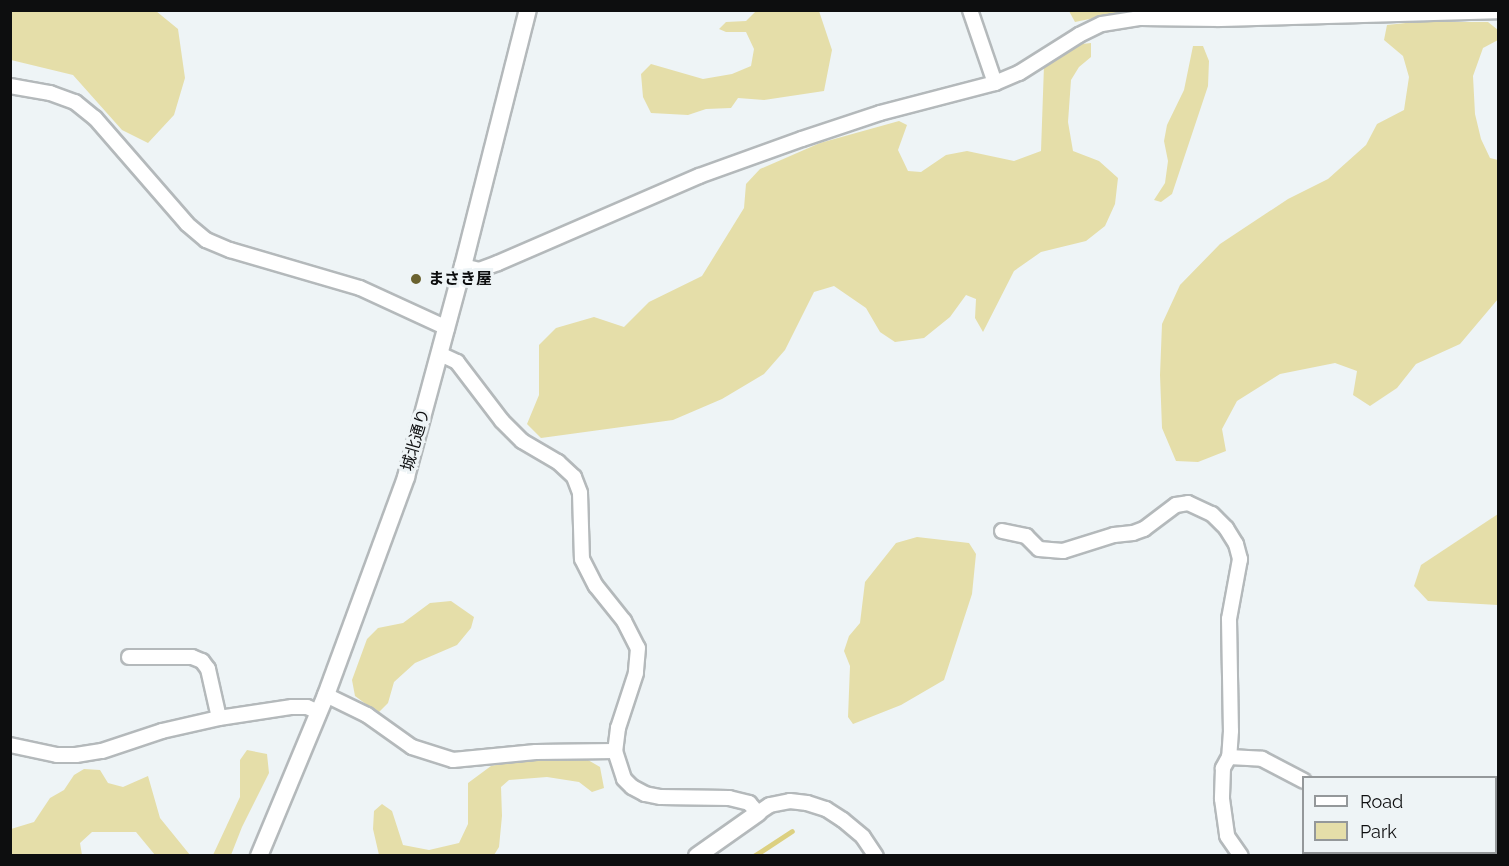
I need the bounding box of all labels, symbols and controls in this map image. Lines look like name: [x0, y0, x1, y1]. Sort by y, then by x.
place label: まさき屋: [428, 269, 492, 289]
marker: まさき屋: [409, 272, 423, 286]
street label: 城北通り: [398, 407, 434, 473]
legend: [1302, 776, 1497, 854]
text: Road: [1360, 791, 1403, 812]
text: Park: [1360, 821, 1397, 842]

